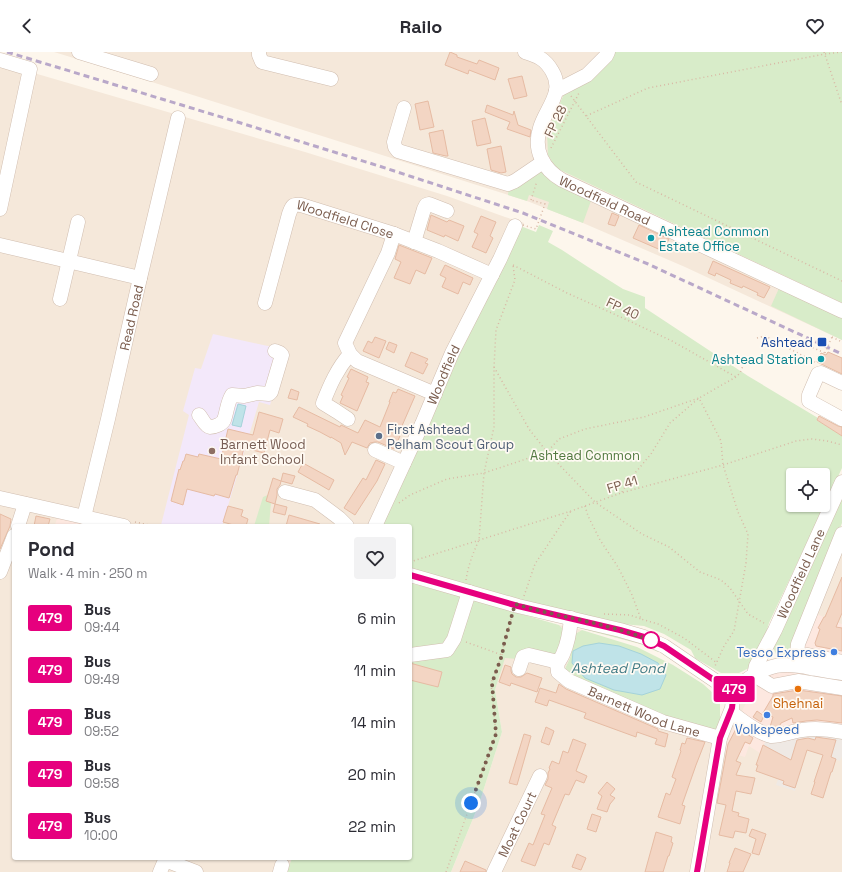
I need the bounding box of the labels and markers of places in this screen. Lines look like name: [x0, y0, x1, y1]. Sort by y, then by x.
place label: Ashtead Common Estate Office: [659, 223, 769, 255]
marker: Ashtead Common Estate Office: [646, 233, 656, 243]
place label: Ashtead: [761, 334, 813, 351]
marker: Ashtead: [816, 336, 828, 348]
place label: Ashtead Station: [712, 351, 813, 368]
marker: Ashtead Station: [816, 354, 826, 364]
place label: First Ashtead Pelham Scout Group: [387, 421, 514, 453]
marker: First Ashtead Pelham Scout Group: [374, 431, 384, 441]
place label: Barnett Wood Infant School: [220, 436, 306, 468]
marker: Barnett Wood Infant School: [207, 446, 217, 456]
unlabelled marker: [642, 631, 660, 649]
place label: Tesco Express: [736, 644, 826, 661]
marker: Tesco Express: [829, 647, 839, 657]
marker: Shehnai: [793, 684, 803, 694]
place label: Shehnai: [773, 695, 823, 712]
marker: Volkspeed: [762, 710, 772, 720]
place label: Volkspeed: [735, 721, 799, 738]

